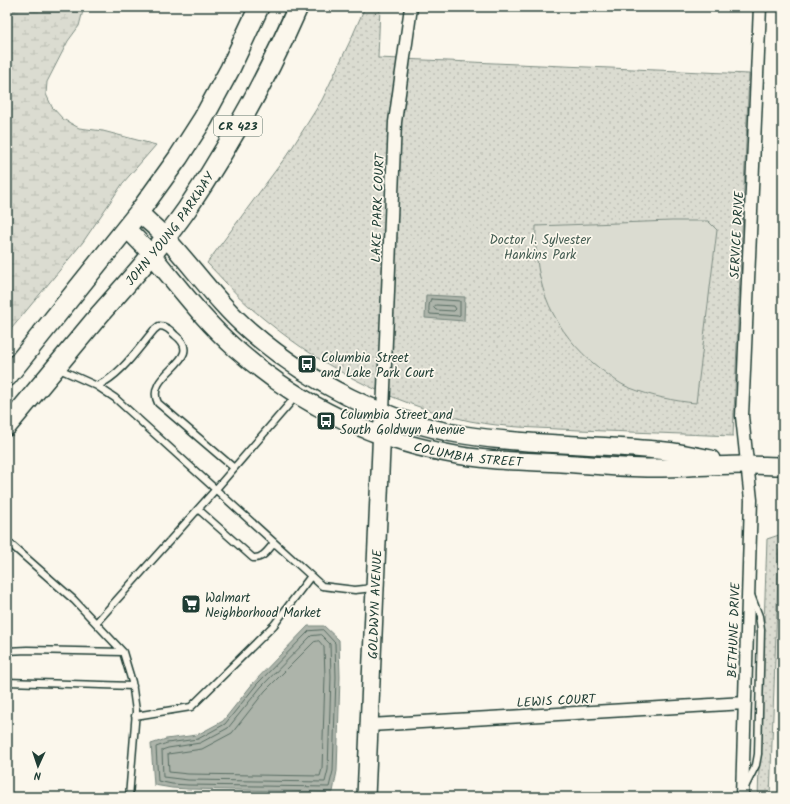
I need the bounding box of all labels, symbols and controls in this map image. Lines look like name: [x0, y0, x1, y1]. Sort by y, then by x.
road number: CR 423: [214, 116, 262, 136]
street label: LAKE PARK COURT: [366, 152, 391, 263]
street label: JOHN YOUNG PARKWAY: [121, 168, 221, 291]
street label: SERVICE DRIVE: [725, 190, 750, 280]
park label: Doctor I. Sylvester Hankins Park: [489, 230, 591, 266]
place label: Columbia Street and Lake Park Court: [321, 348, 435, 384]
bus stop icon: Columbia Street and Lake Park Court: [296, 353, 318, 375]
place label: Columbia Street and South Goldwyn Avenue: [340, 405, 465, 441]
bus stop icon: Columbia Street and South Goldwyn Avenue: [315, 410, 337, 432]
street label: COLUMBIA STREET: [411, 437, 524, 473]
street label: GOLDWYN AVENUE: [363, 549, 389, 660]
street label: BETHUNE DRIVE: [722, 582, 747, 678]
place label: Walmart Neighborhood Market: [205, 588, 322, 624]
supermarket icon: Walmart Neighborhood Market: [180, 593, 202, 615]
street label: LEWIS COURT: [516, 689, 597, 714]
north arrow: [18, 746, 58, 786]
text: N: [34, 766, 41, 784]

